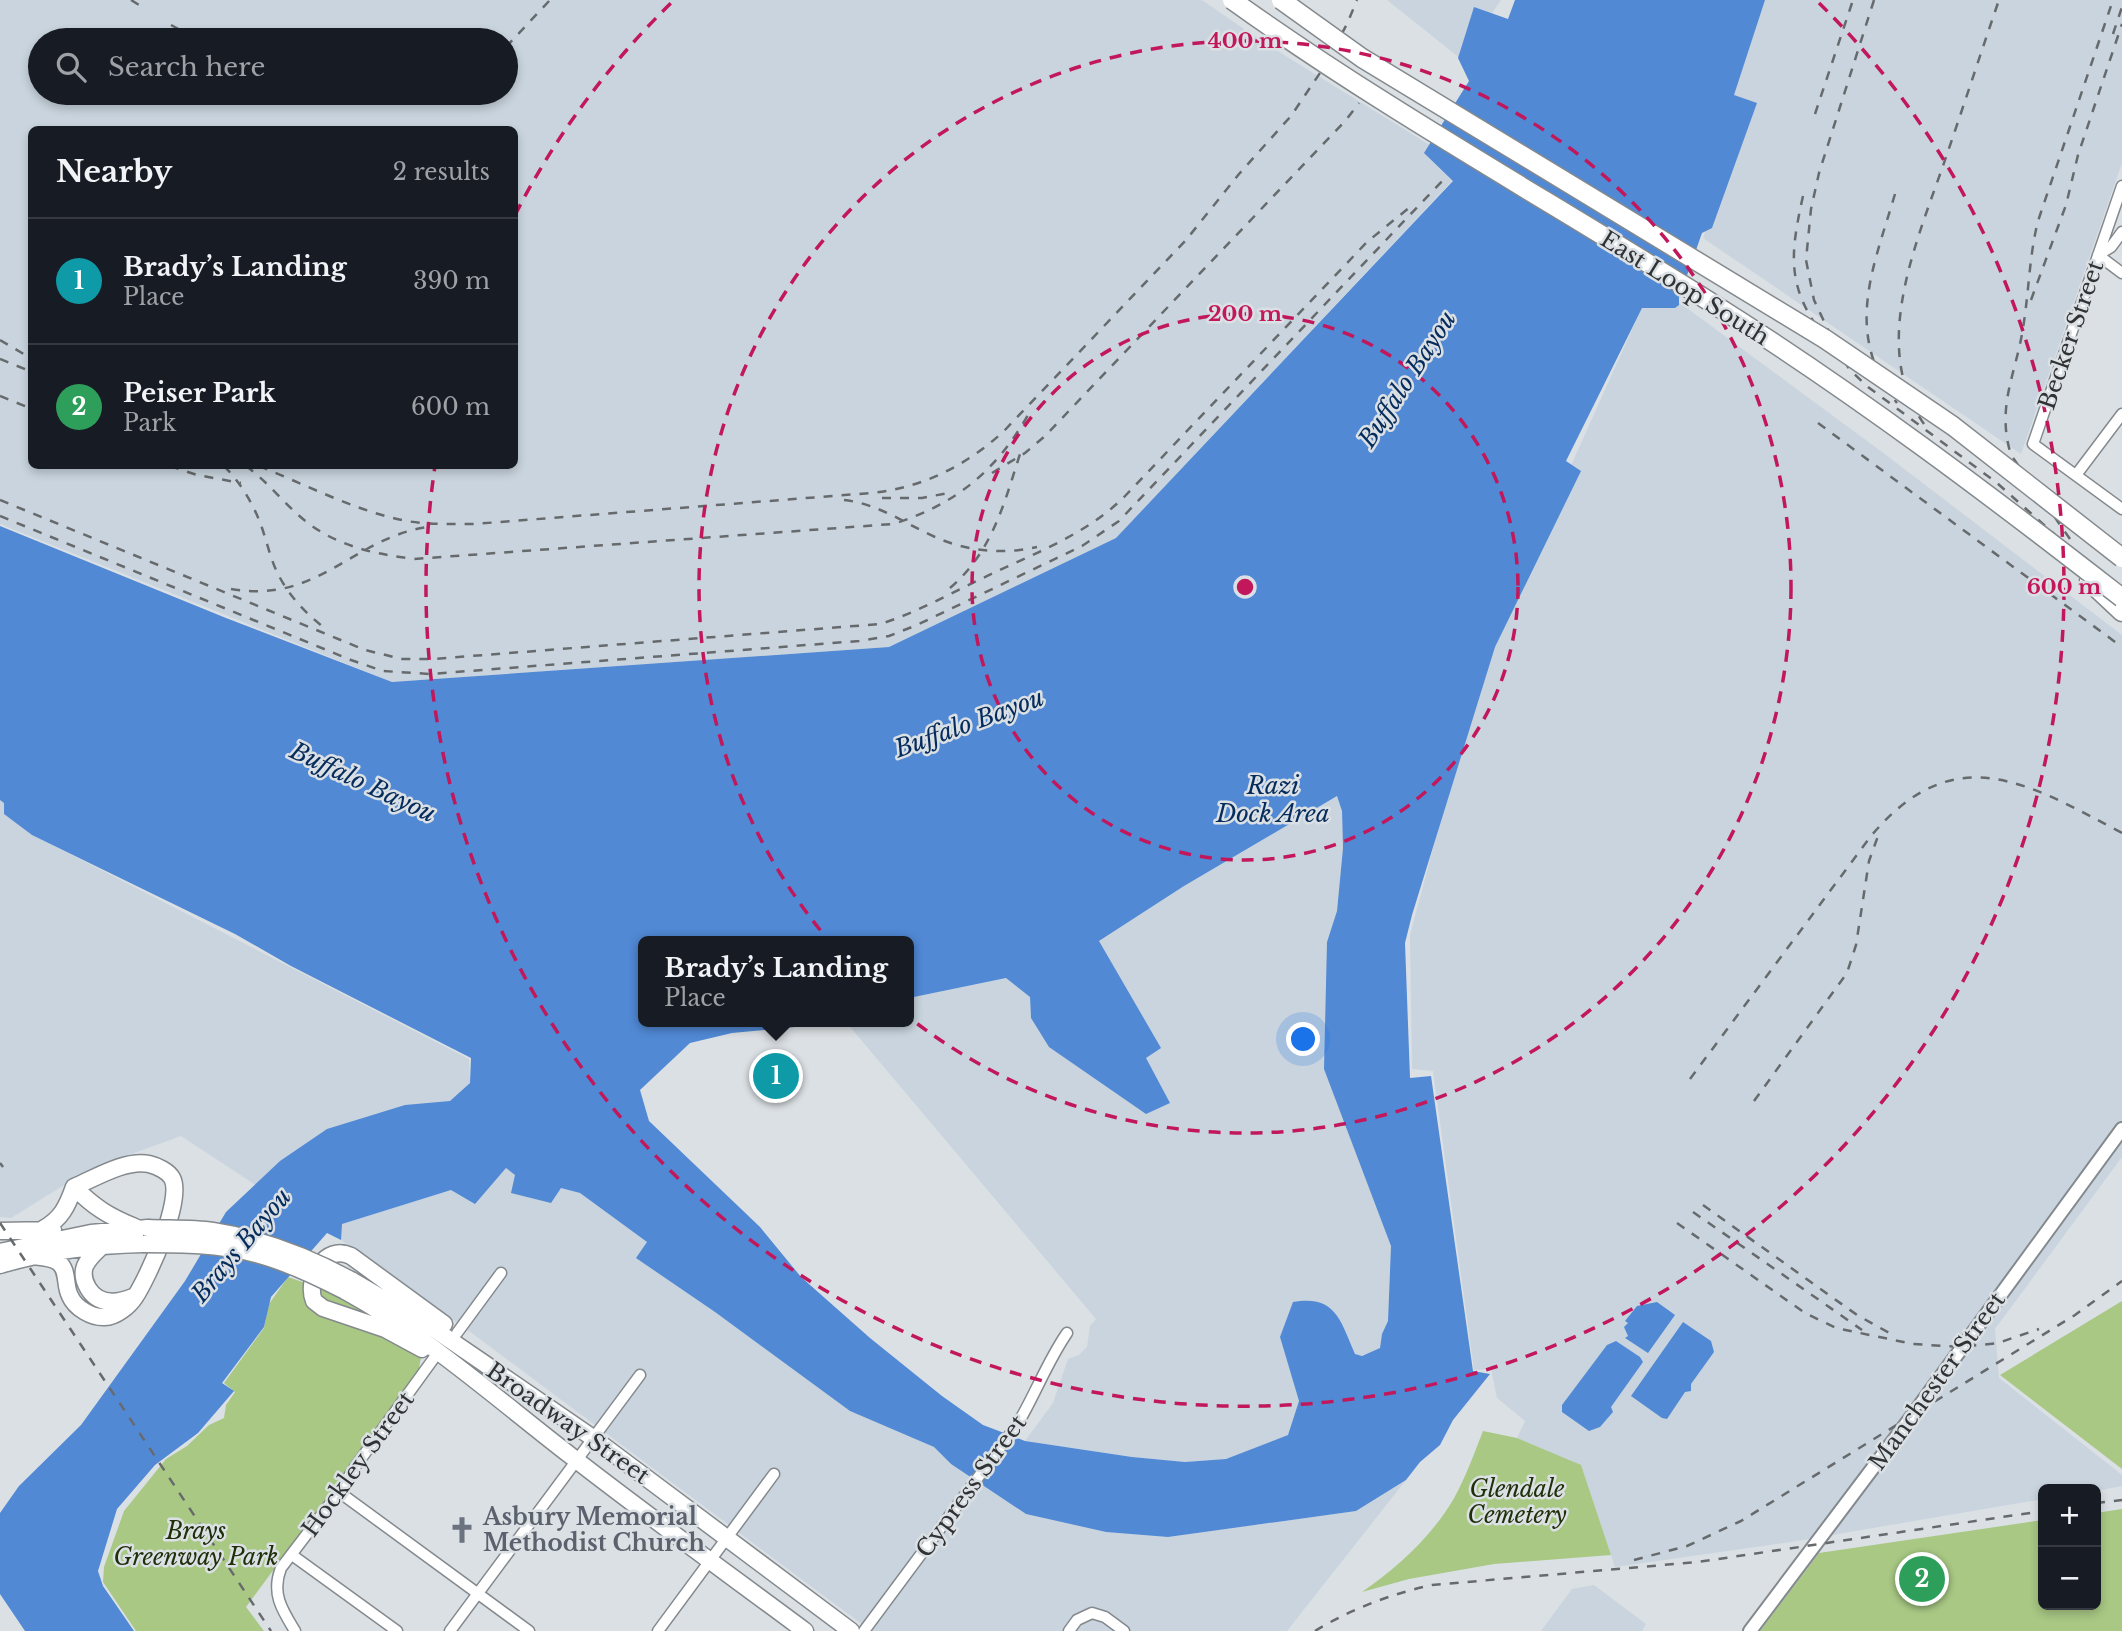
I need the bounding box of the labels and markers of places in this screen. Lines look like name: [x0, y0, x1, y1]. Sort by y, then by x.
centre of rings: [1233, 575, 1257, 599]
pin: 1: [753, 1050, 799, 1102]
place label: Asbury Memorial Methodist Church: [482, 1503, 706, 1557]
church icon: Asbury Memorial Methodist Church: [447, 1515, 477, 1545]
pin: 2: [1899, 1553, 1945, 1605]

